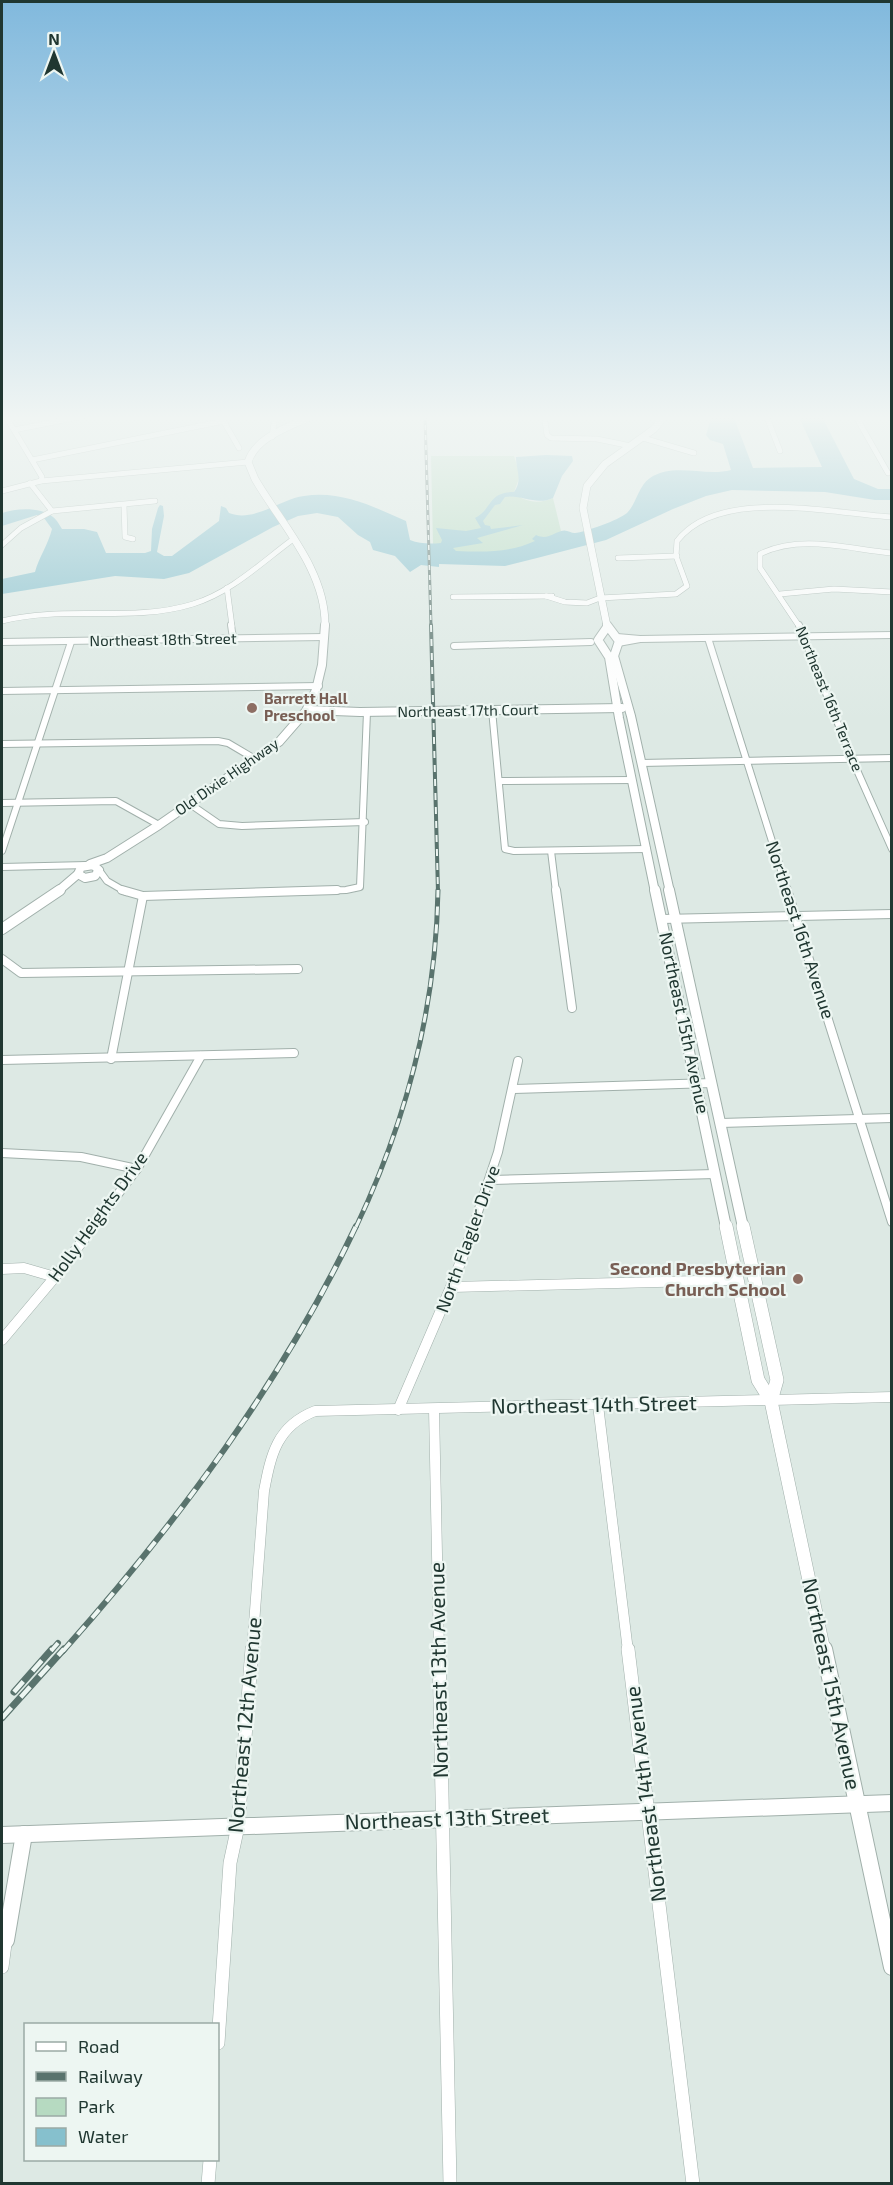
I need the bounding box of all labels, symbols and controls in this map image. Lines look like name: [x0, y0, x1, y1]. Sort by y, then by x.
north arrow: [24, 24, 84, 84]
text: N: [48, 29, 60, 48]
street label: Northeast 16th Terrace: [793, 623, 867, 774]
street label: Northeast 18th Street: [89, 629, 237, 649]
place label: Barrett Hall Preschool: [264, 689, 348, 724]
street label: Northeast 17th Court: [397, 700, 539, 720]
marker: Barrett Hall Preschool: [245, 701, 259, 715]
street label: Old Dixie Highway: [171, 734, 282, 819]
street label: Northeast 16th Avenue: [762, 838, 840, 1021]
street label: Northeast 15th Avenue: [655, 930, 715, 1116]
street label: Holly Heights Drive: [43, 1147, 152, 1286]
street label: North Flagler Drive: [430, 1162, 504, 1315]
place label: Second Presbyterian Church School: [610, 1257, 786, 1300]
marker: Second Presbyterian Church School: [791, 1272, 805, 1286]
street label: Northeast 14th Street: [491, 1389, 697, 1418]
street label: Northeast 13th Avenue: [423, 1562, 452, 1778]
street label: Northeast 15th Avenue: [798, 1576, 867, 1792]
street label: Northeast 12th Avenue: [222, 1616, 265, 1834]
street label: Northeast 14th Avenue: [619, 1685, 670, 1904]
street label: Northeast 13th Street: [344, 1801, 550, 1834]
legend: [24, 2023, 219, 2161]
text: Road: [78, 2035, 119, 2057]
text: Railway: [78, 2065, 143, 2087]
text: Park: [78, 2095, 115, 2117]
text: Water: [78, 2125, 128, 2147]

